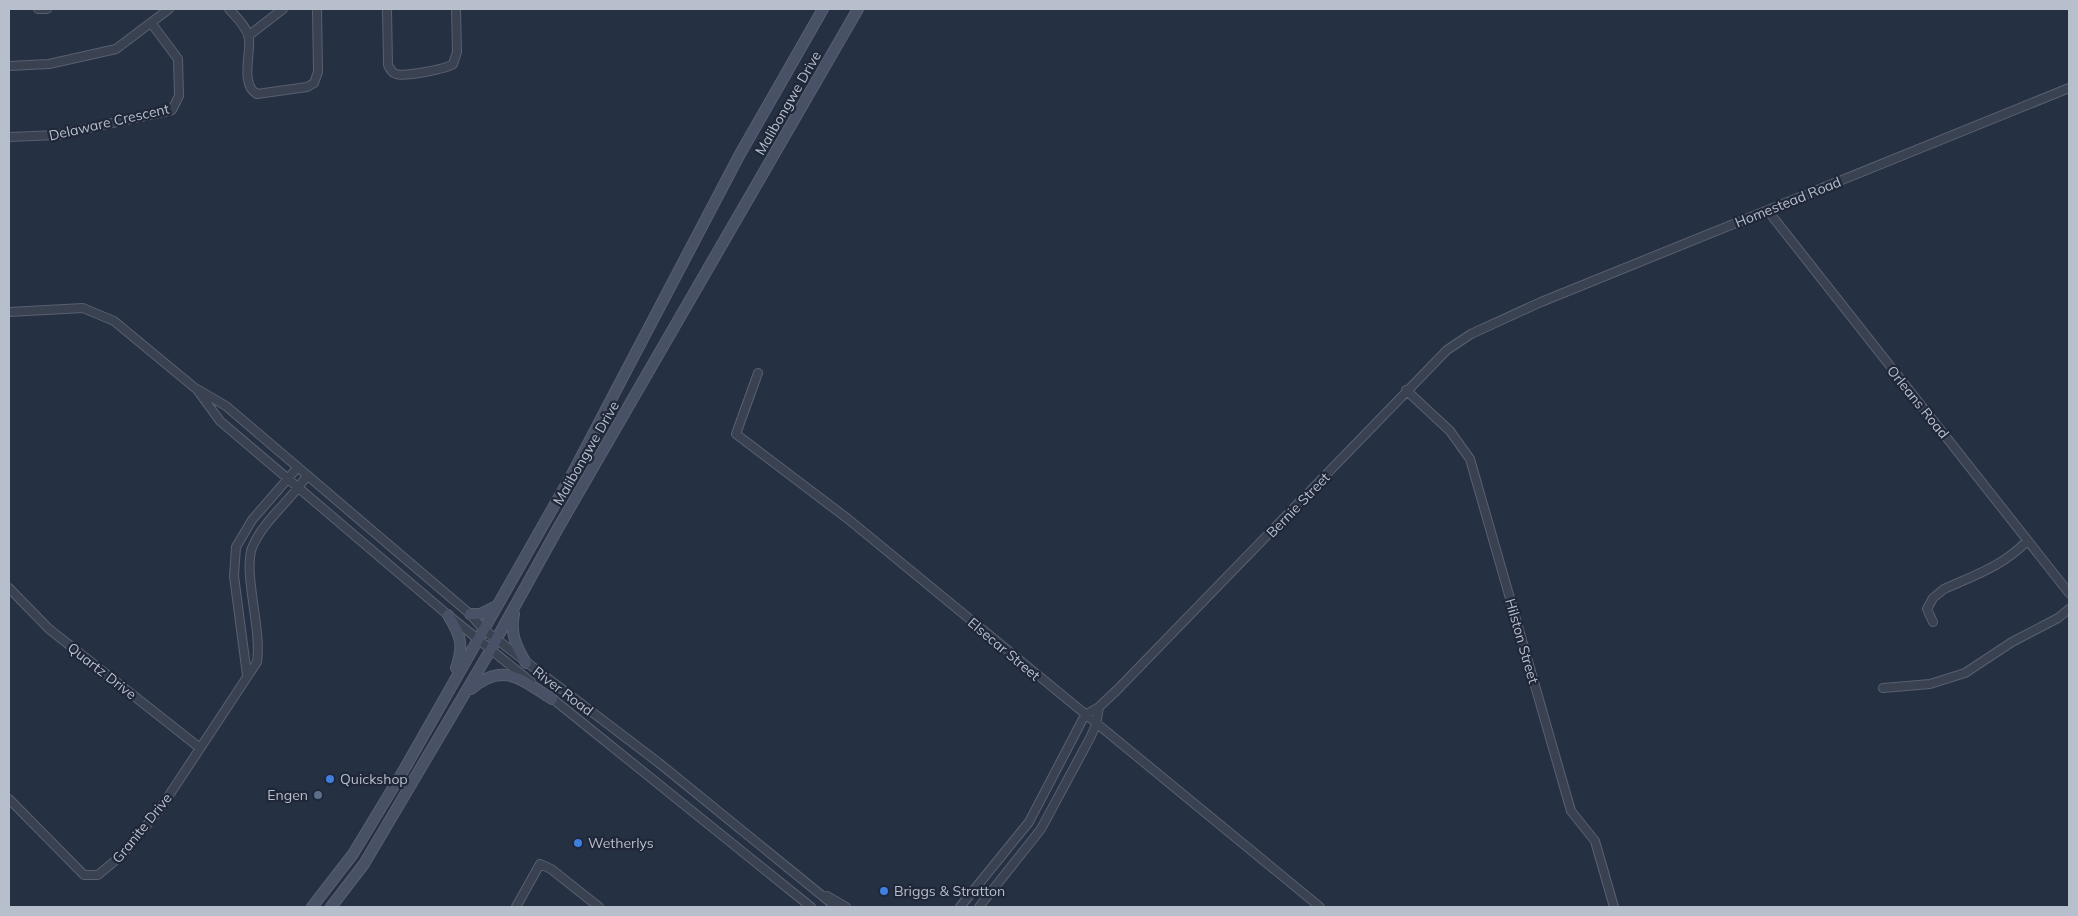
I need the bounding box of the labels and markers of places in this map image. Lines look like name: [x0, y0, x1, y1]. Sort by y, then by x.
place label: Quickshop: [340, 770, 408, 788]
marker: Quickshop: [324, 773, 336, 785]
place label: Engen: [267, 786, 308, 804]
marker: Engen: [312, 789, 324, 801]
place label: Wetherlys: [588, 834, 654, 852]
marker: Wetherlys: [572, 837, 584, 849]
place label: Briggs & Stratton: [894, 882, 1005, 900]
marker: Briggs & Stratton: [878, 885, 890, 897]

